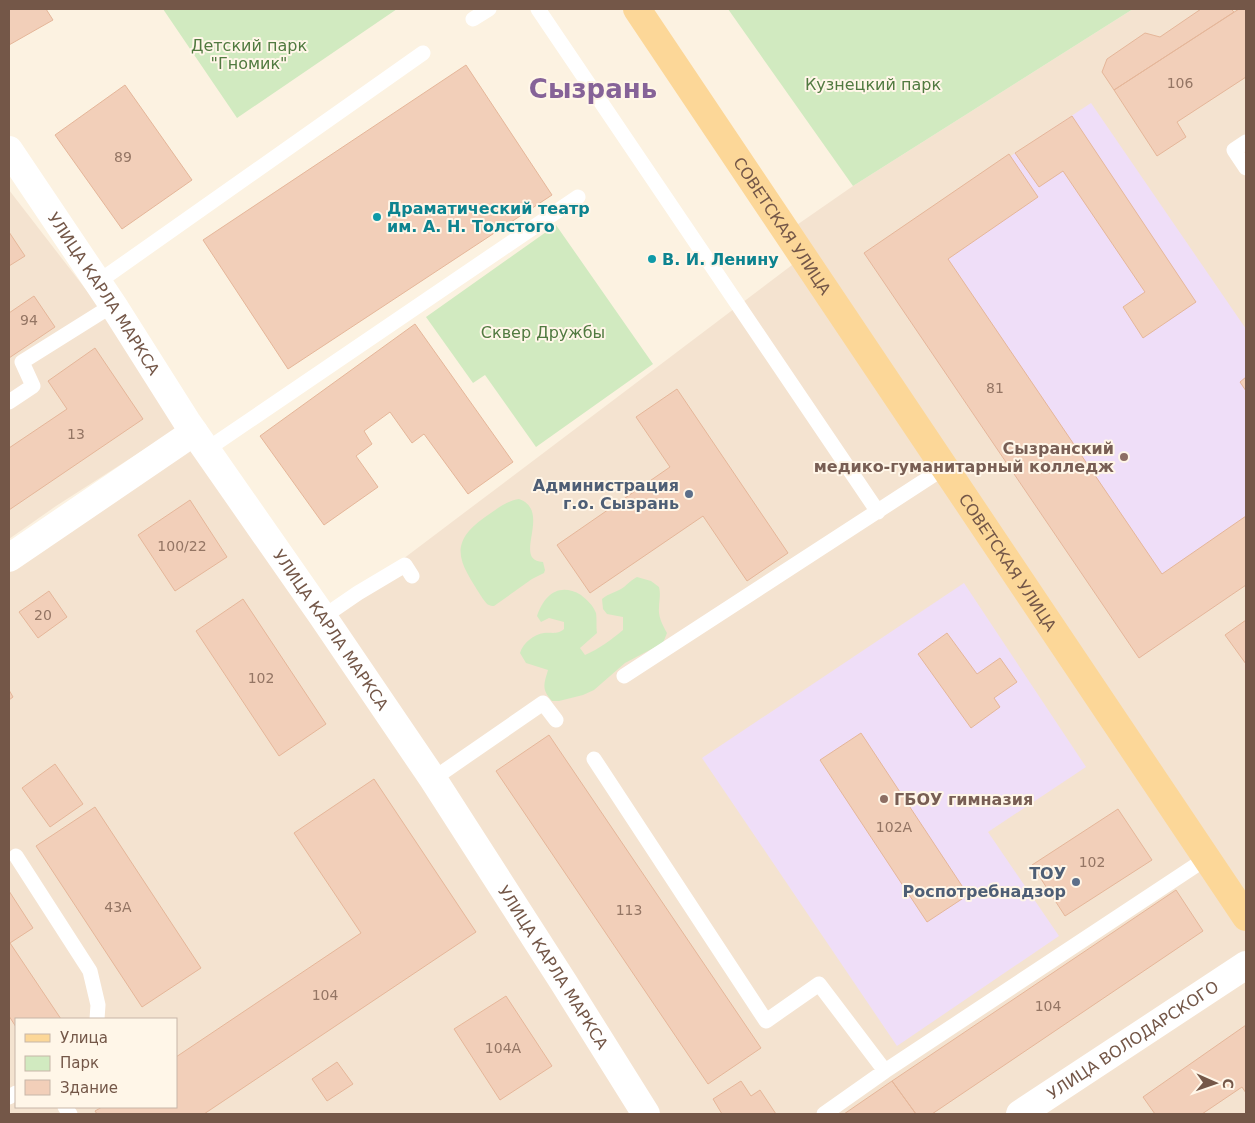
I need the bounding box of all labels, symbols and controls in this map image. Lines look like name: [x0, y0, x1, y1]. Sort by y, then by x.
park label: Детский парк "Гномик": [191, 36, 307, 73]
district label: Сызрань: [529, 74, 657, 104]
park label: Кузнецкий парк: [805, 75, 941, 94]
house number: 106: [1167, 75, 1193, 91]
house number: 89: [114, 149, 132, 165]
street label: СОВЕТСКАЯ УЛИЦА: [730, 153, 835, 298]
place label: Драматический театр им. А. Н. Толстого: [387, 199, 590, 236]
street label: УЛИЦА КАРЛА МАРКСА: [44, 209, 164, 378]
marker: Драматический театр им. А. Н. Толстого: [371, 211, 383, 223]
place label: В. И. Ленину: [662, 250, 779, 269]
marker: В. И. Ленину: [646, 253, 658, 265]
house number: 94: [20, 312, 38, 328]
park label: Сквер Дружбы: [481, 323, 605, 342]
house number: 81: [986, 380, 1004, 396]
house number: 13: [67, 426, 85, 442]
place label: Сызранский медико-гуманитарный колледж: [814, 439, 1114, 476]
marker: Сызранский медико-гуманитарный колледж: [1118, 451, 1130, 463]
place label: Администрация г.о. Сызрань: [533, 476, 679, 513]
marker: Администрация г.о. Сызрань: [683, 488, 695, 500]
street label: СОВЕТСКАЯ УЛИЦА: [955, 490, 1061, 634]
house number: 100/22: [157, 538, 207, 554]
street label: УЛИЦА КАРЛА МАРКСА: [269, 546, 393, 714]
house number: 20: [34, 607, 52, 623]
house number: 102: [248, 670, 274, 686]
place label: ГБОУ гимназия: [894, 790, 1033, 809]
marker: ГБОУ гимназия: [878, 793, 890, 805]
house number: 102А: [876, 819, 913, 835]
house number: 102: [1079, 854, 1105, 870]
place label: ТОУ Роспотребнадзор: [902, 864, 1066, 901]
marker: ТОУ Роспотребнадзор: [1070, 876, 1082, 888]
street label: УЛИЦА КАРЛА МАРКСА: [494, 882, 612, 1052]
house number: 43А: [104, 899, 132, 915]
house number: 113: [616, 902, 642, 918]
street label: УЛИЦА ВОЛОДАРСКОГО: [1044, 976, 1222, 1103]
house number: 104: [312, 987, 338, 1003]
house number: 104: [1035, 998, 1061, 1014]
legend: [15, 1018, 178, 1108]
text: Улица: [60, 1029, 108, 1047]
house number: 104А: [485, 1040, 522, 1056]
text: Парк: [60, 1054, 99, 1072]
north arrow: [1190, 1058, 1240, 1108]
text: С: [1220, 1078, 1236, 1089]
text: Здание: [60, 1079, 118, 1097]

